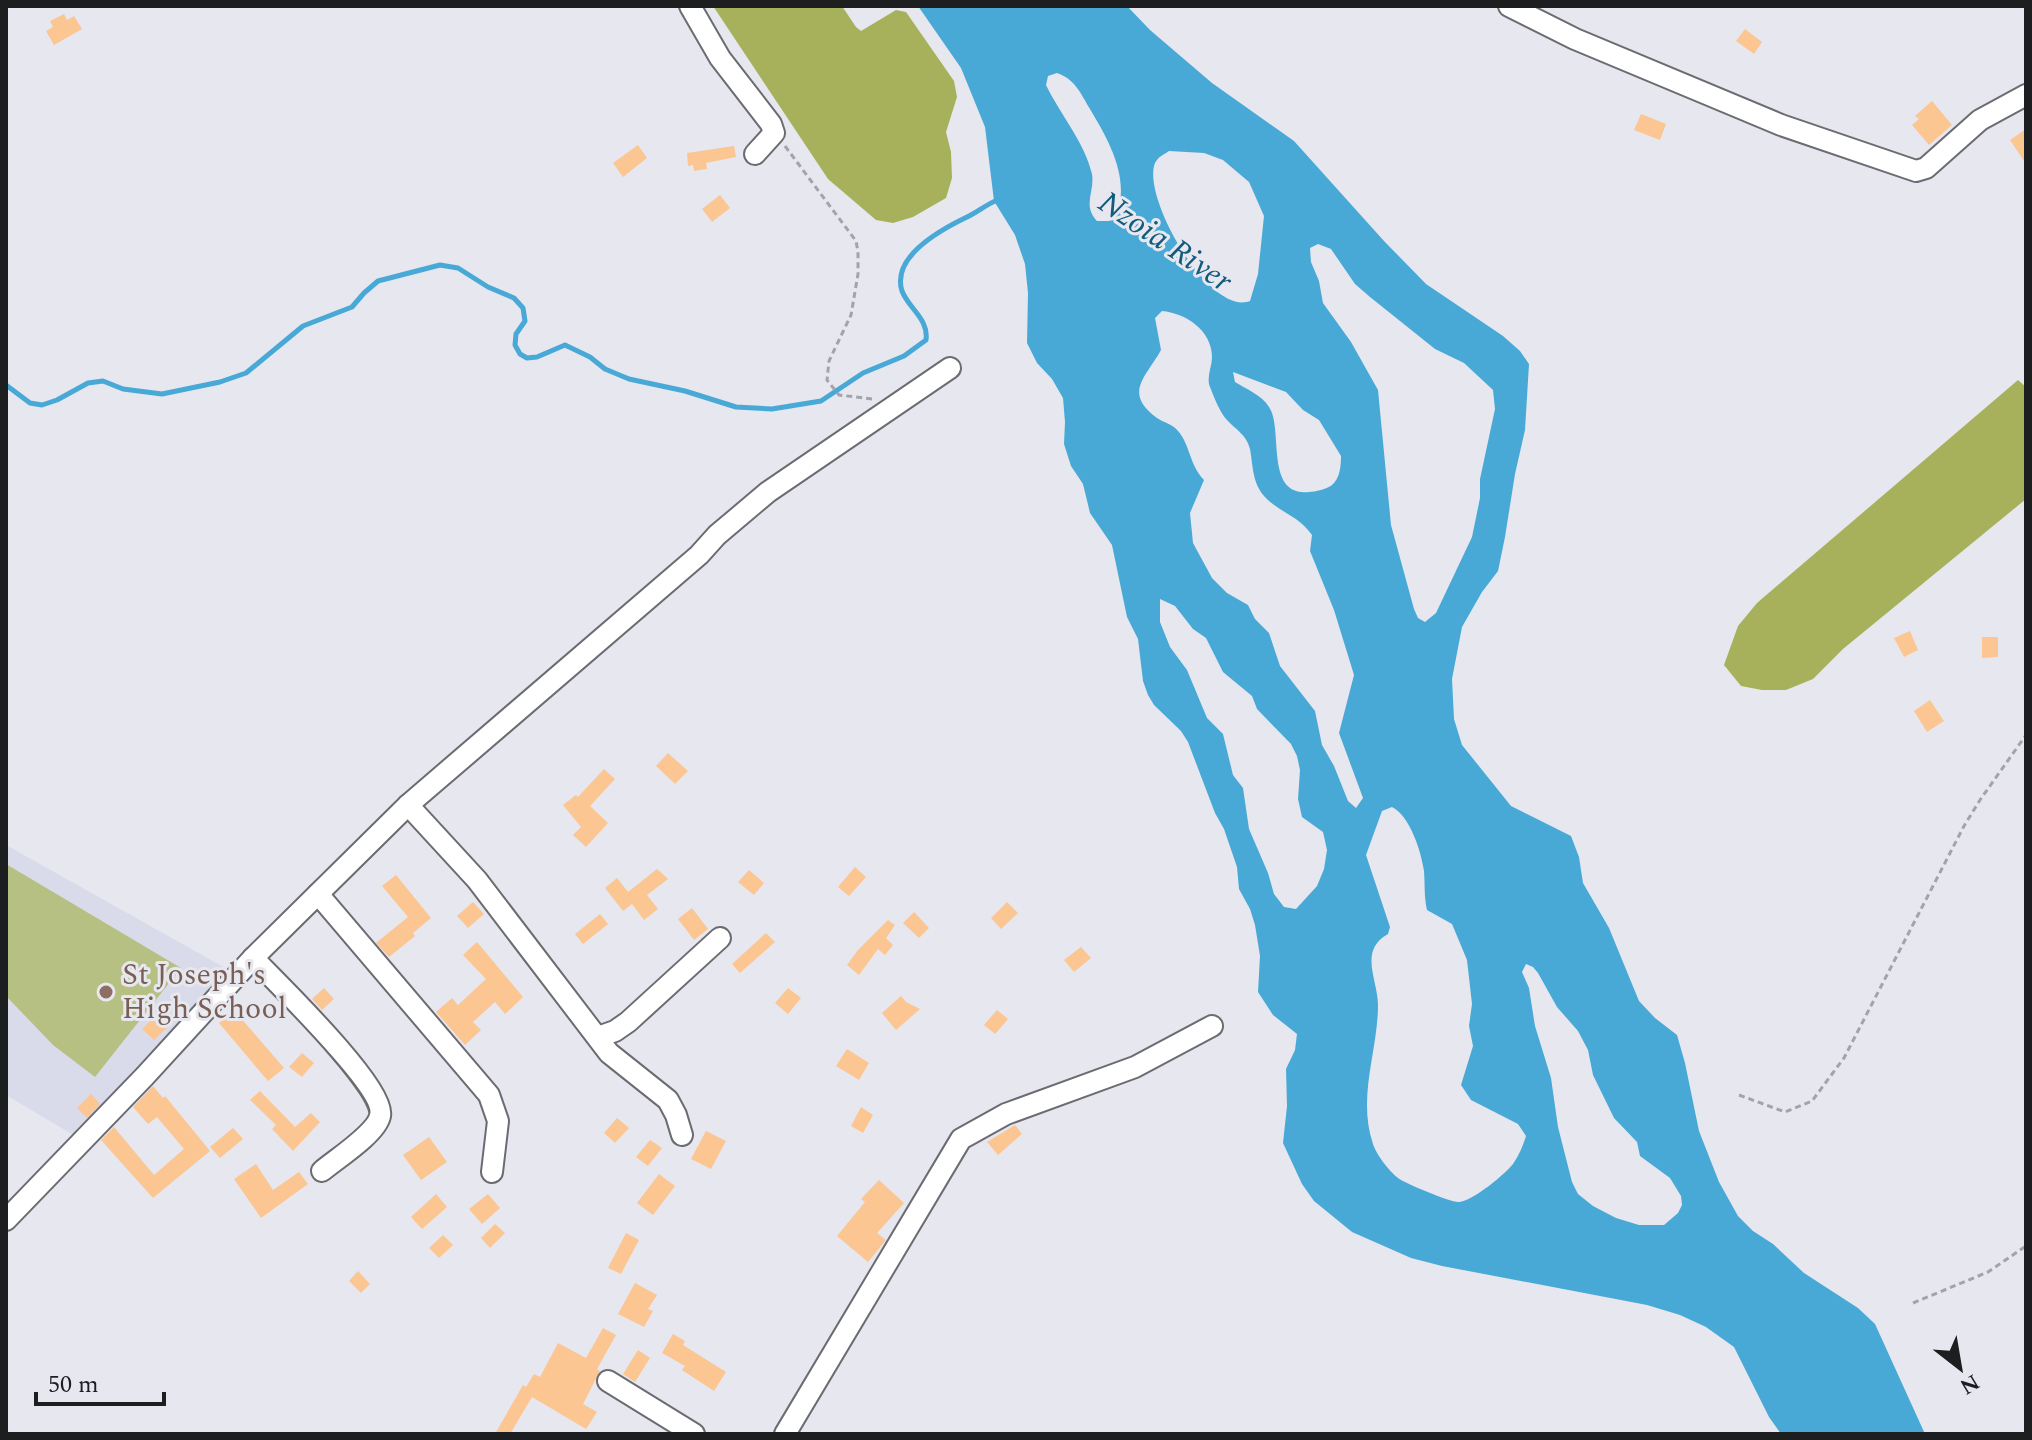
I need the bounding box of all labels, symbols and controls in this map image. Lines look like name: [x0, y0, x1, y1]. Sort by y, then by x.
water label: Nzoia River: [1088, 179, 1243, 306]
place label: St Joseph's High School: [122, 952, 286, 1032]
marker: St Joseph's High School: [97, 983, 115, 1001]
north arrow: [1920, 1328, 2000, 1408]
scale bar: [36, 1356, 164, 1406]
text: N: [1953, 1365, 1986, 1403]
text: 50 m: [48, 1367, 99, 1403]

